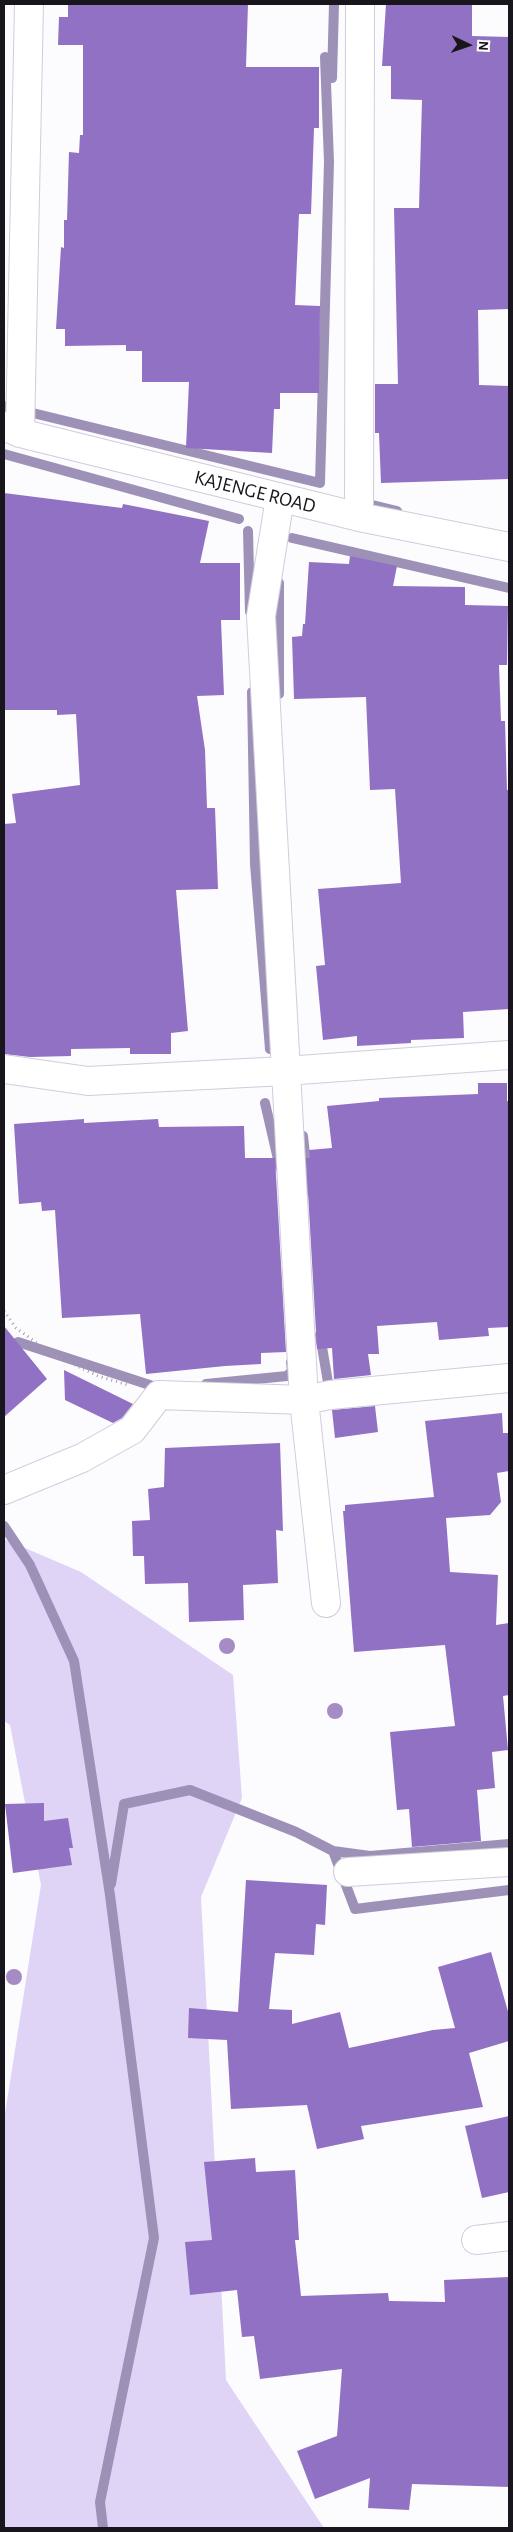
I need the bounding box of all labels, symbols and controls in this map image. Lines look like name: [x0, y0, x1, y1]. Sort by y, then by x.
north arrow: [443, 20, 493, 70]
text: N: [476, 41, 490, 51]
street label: KAJENGE ROAD: [192, 465, 318, 519]

